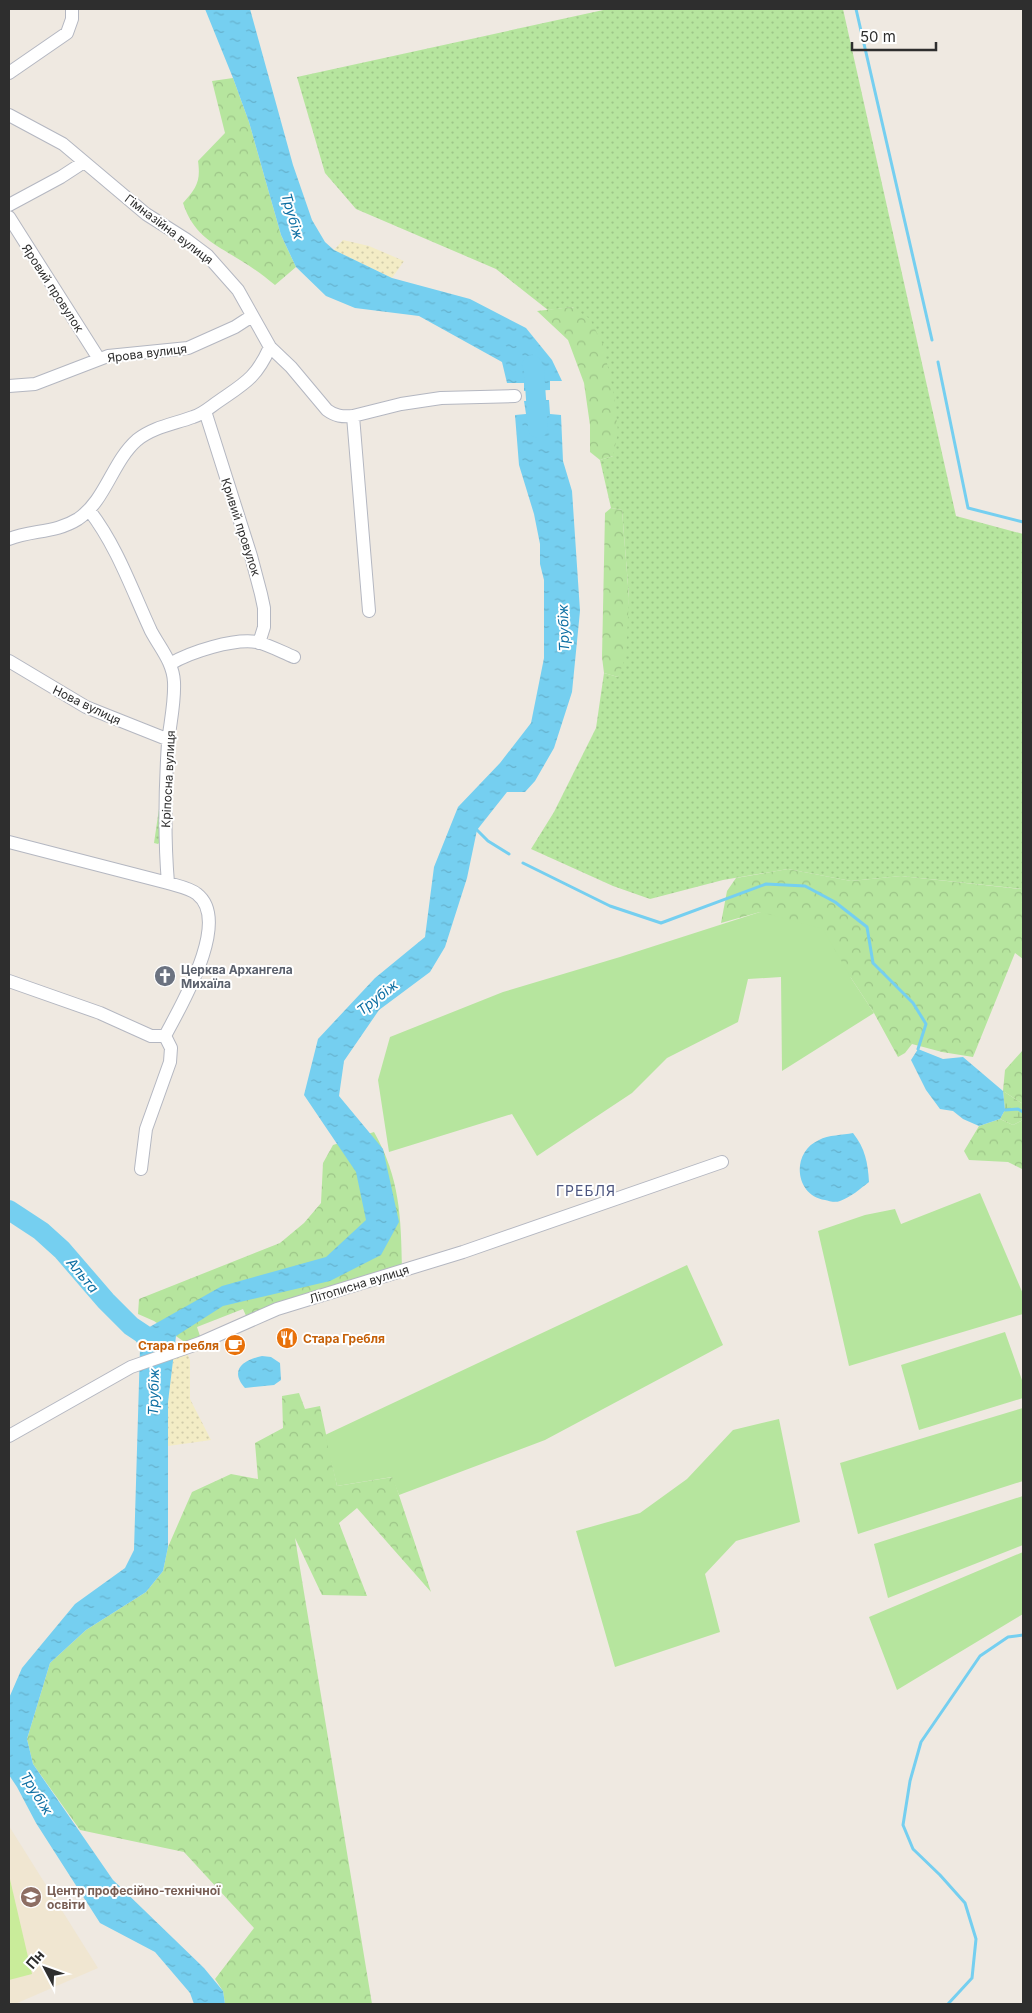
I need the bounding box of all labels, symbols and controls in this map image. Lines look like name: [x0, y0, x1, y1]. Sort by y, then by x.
scale bar: [852, 20, 936, 52]
text: 50 m: [860, 27, 896, 46]
street label: Гімназійна вулиця: [122, 191, 216, 267]
water label: Трубіж: [278, 191, 308, 242]
street label: Яровий провулок: [19, 241, 87, 335]
street label: Ярова вулиця: [106, 341, 188, 365]
street label: Кривий провулок: [218, 476, 264, 578]
water label: Трубіж: [554, 603, 572, 652]
street label: Нова вулиця: [51, 682, 123, 728]
street label: Кріпосна вулиця: [158, 730, 178, 828]
place label: Церква Архангела Михаїла: [181, 962, 293, 991]
church icon: Церква Архангела Михаїла: [153, 964, 177, 988]
water label: Трубіж: [353, 975, 401, 1018]
district label: ГРЕБЛЯ: [556, 1182, 616, 1199]
water label: Альта: [63, 1253, 103, 1296]
street label: Літописна вулиця: [307, 1262, 411, 1306]
restaurant icon: Стара Гребля: [275, 1326, 299, 1350]
place label: Стара Гребля: [303, 1331, 385, 1346]
cafe icon: Стара гребля: [223, 1333, 247, 1357]
place label: Стара гребля: [138, 1338, 219, 1353]
water label: Трубіж: [144, 1367, 162, 1416]
water label: Трубіж: [17, 1768, 57, 1818]
place label: Центр професійно-технічної освіти: [47, 1883, 221, 1912]
school or university icon: Центр професійно-технічної освіти: [19, 1885, 43, 1909]
north arrow: [20, 1943, 70, 1993]
text: Пн: [22, 1946, 48, 1972]

